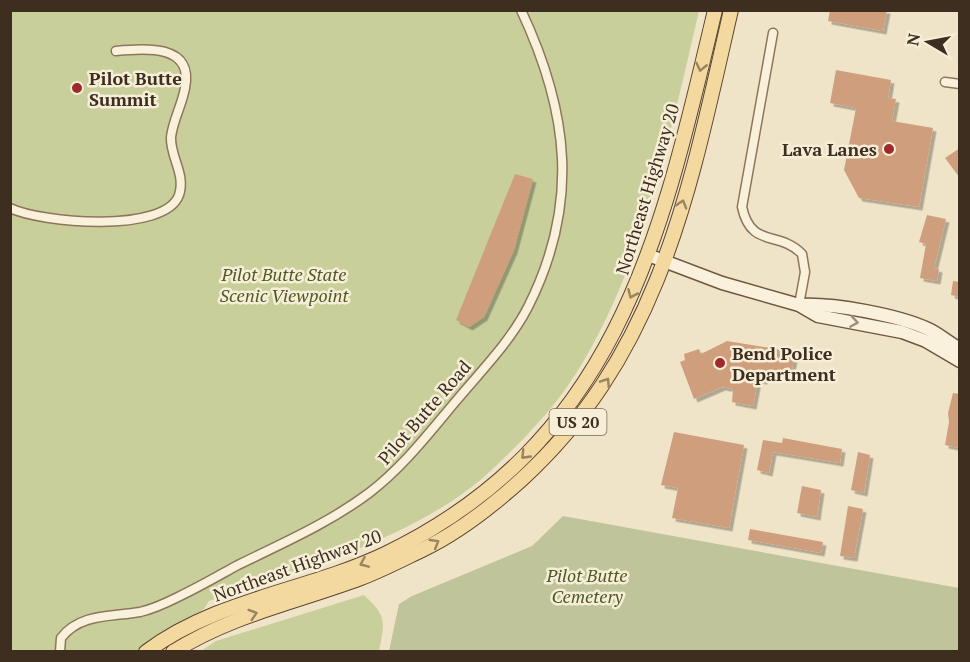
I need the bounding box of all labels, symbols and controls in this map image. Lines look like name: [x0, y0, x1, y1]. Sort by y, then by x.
north arrow: [898, 12, 958, 72]
text: N: [901, 32, 925, 47]
one-way arrow: [696, 62, 709, 72]
place label: Pilot Butte Summit: [89, 66, 182, 111]
marker: Pilot Butte Summit: [70, 81, 84, 95]
street label: Northeast Highway 20: [610, 101, 684, 277]
place label: Lava Lanes: [782, 137, 877, 161]
marker: Lava Lanes: [882, 142, 896, 156]
one-way arrow: [675, 199, 687, 210]
park label: Pilot Butte State Scenic Viewpoint: [219, 262, 349, 307]
one-way arrow: [628, 287, 640, 298]
one-way arrow: [849, 316, 858, 328]
place label: Bend Police Department: [732, 341, 836, 386]
street label: Pilot Butte Road: [372, 355, 476, 469]
marker: Bend Police Department: [713, 356, 727, 370]
one-way arrow: [598, 378, 609, 389]
road number: US 20: [550, 409, 606, 435]
one-way arrow: [521, 448, 532, 459]
street label: Northeast Highway 20: [209, 523, 385, 607]
one-way arrow: [429, 539, 439, 551]
one-way arrow: [360, 555, 371, 567]
park label: Pilot Butte Cemetery: [545, 563, 628, 608]
one-way arrow: [247, 608, 258, 621]

